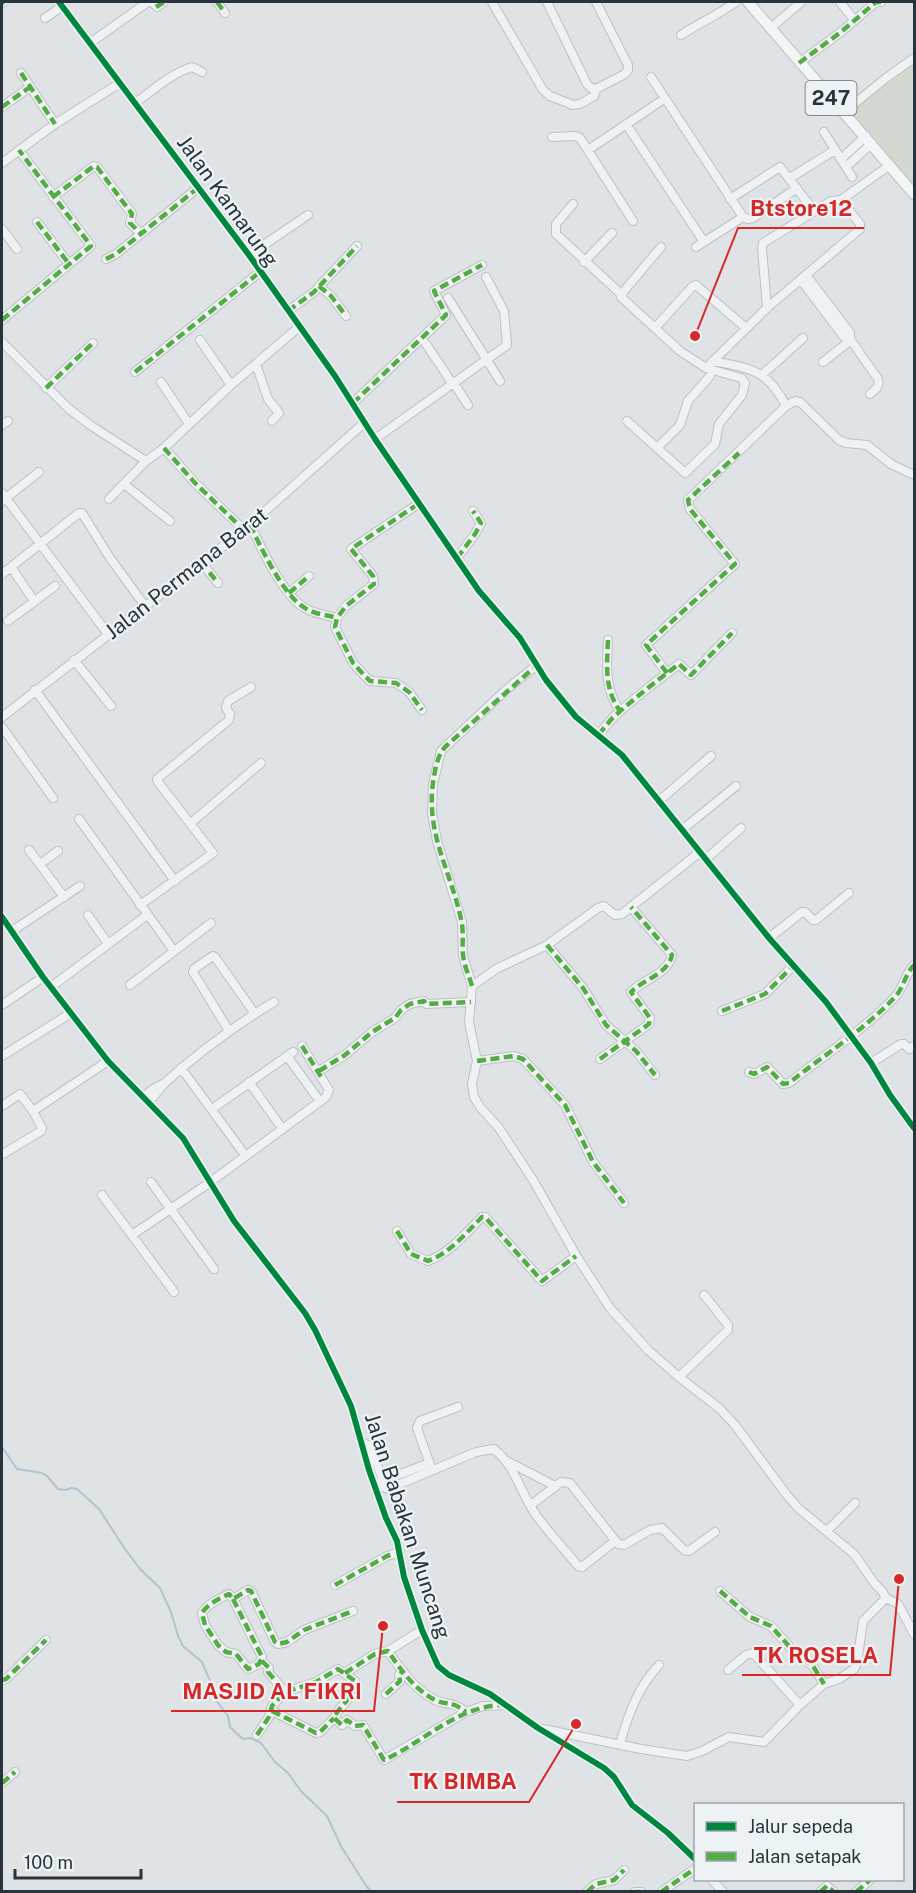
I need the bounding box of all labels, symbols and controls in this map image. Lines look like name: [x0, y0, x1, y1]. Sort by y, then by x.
road number: 247: [806, 81, 856, 115]
street label: Jalan Kamarung: [172, 131, 284, 271]
callout: Btstore12: [738, 188, 864, 228]
text: Btstore12: [750, 195, 852, 221]
street label: Jalan Permana Barat: [100, 502, 272, 644]
street label: Jalan Babakan Muncang: [360, 1410, 456, 1642]
callout: TK ROSELA: [742, 1635, 890, 1675]
text: TK ROSELA: [754, 1642, 878, 1668]
callout: MASJID AL FIKRI: [171, 1671, 374, 1711]
text: MASJID AL FIKRI: [182, 1678, 362, 1704]
callout: TK BIMBA: [397, 1762, 529, 1802]
text: TK BIMBA: [409, 1768, 517, 1794]
legend: [694, 1803, 904, 1881]
text: Jalur sepeda: [748, 1816, 853, 1837]
scale bar: [15, 1842, 141, 1880]
text: Jalan setapak: [748, 1846, 861, 1867]
text: 100 m: [24, 1852, 73, 1873]

